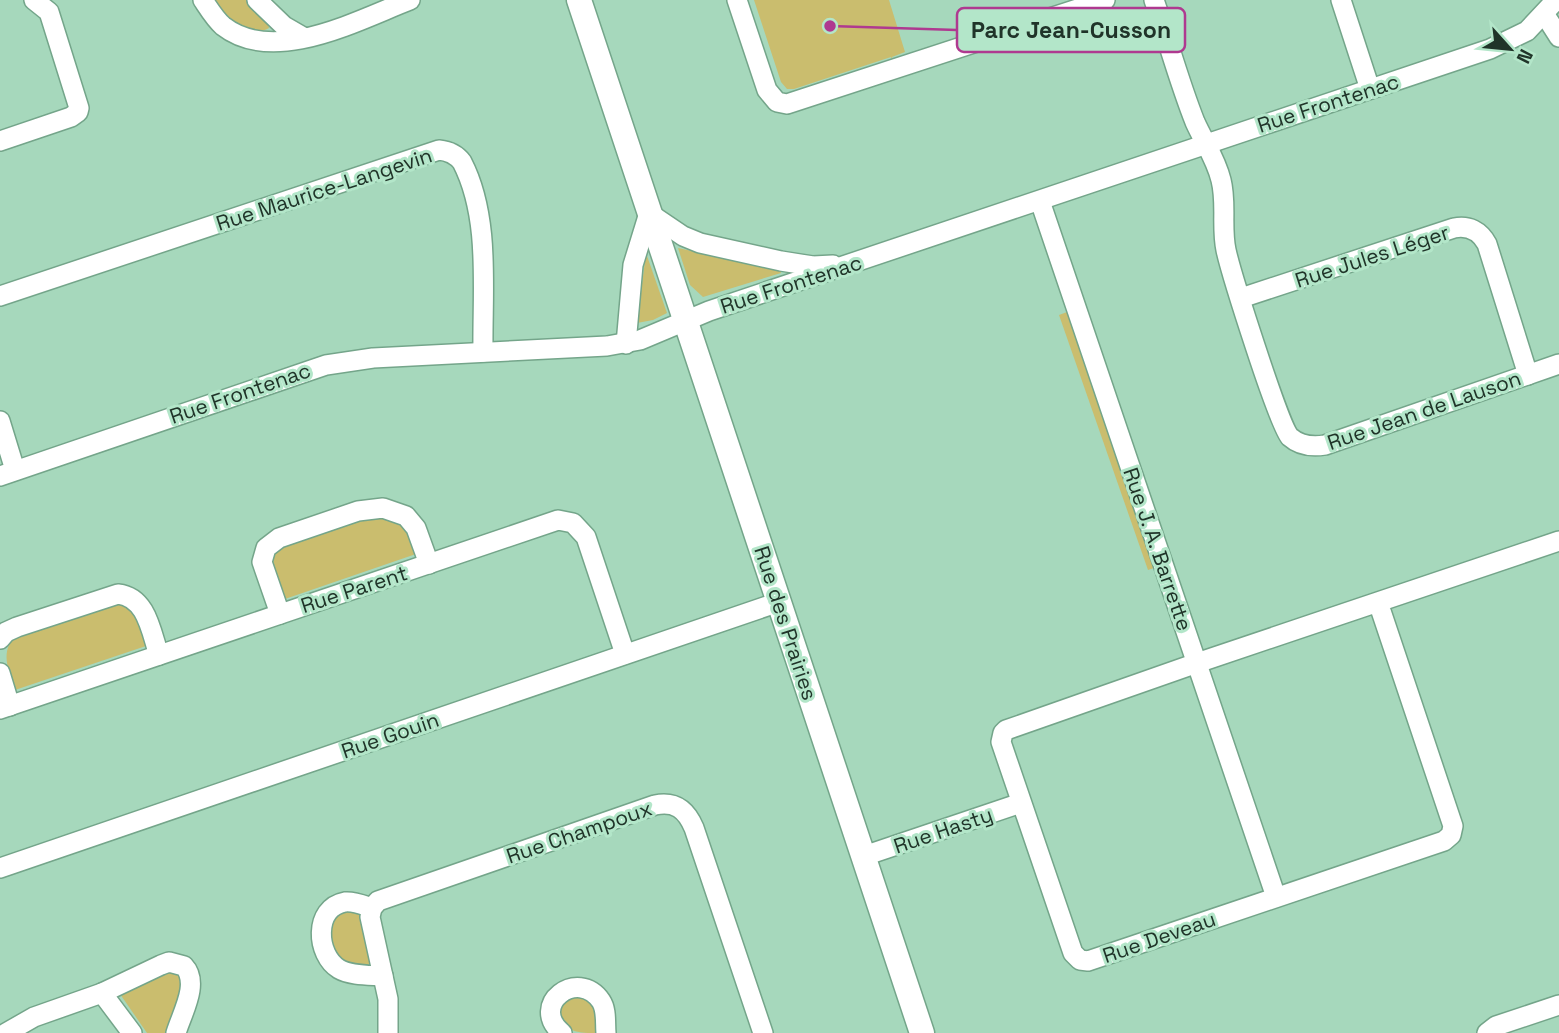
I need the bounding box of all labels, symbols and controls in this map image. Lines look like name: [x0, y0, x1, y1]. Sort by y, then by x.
callout: Parc Jean-Cusson: [957, 8, 1185, 52]
north arrow: [1475, 14, 1545, 84]
text: Parc Jean-Cusson: [971, 15, 1171, 45]
text: N: [1511, 45, 1539, 68]
street label: Rue Frontenac: [1254, 67, 1402, 139]
street label: Rue Maurice-Langevin: [213, 141, 435, 237]
street label: Rue Jules Léger: [1292, 218, 1453, 294]
street label: Rue Frontenac: [717, 248, 865, 320]
street label: Rue Frontenac: [166, 356, 314, 430]
street label: Rue Jean de Lauson: [1324, 364, 1524, 456]
street label: Rue J. A. Barrette: [1117, 464, 1199, 634]
street label: Rue des Prairies: [748, 543, 824, 703]
street label: Rue Parent: [297, 559, 411, 619]
street label: Rue Gouin: [338, 706, 442, 764]
street label: Rue Champoux: [503, 794, 655, 870]
street label: Rue Hasty: [890, 800, 996, 860]
street label: Rue Deveau: [1099, 905, 1219, 969]

